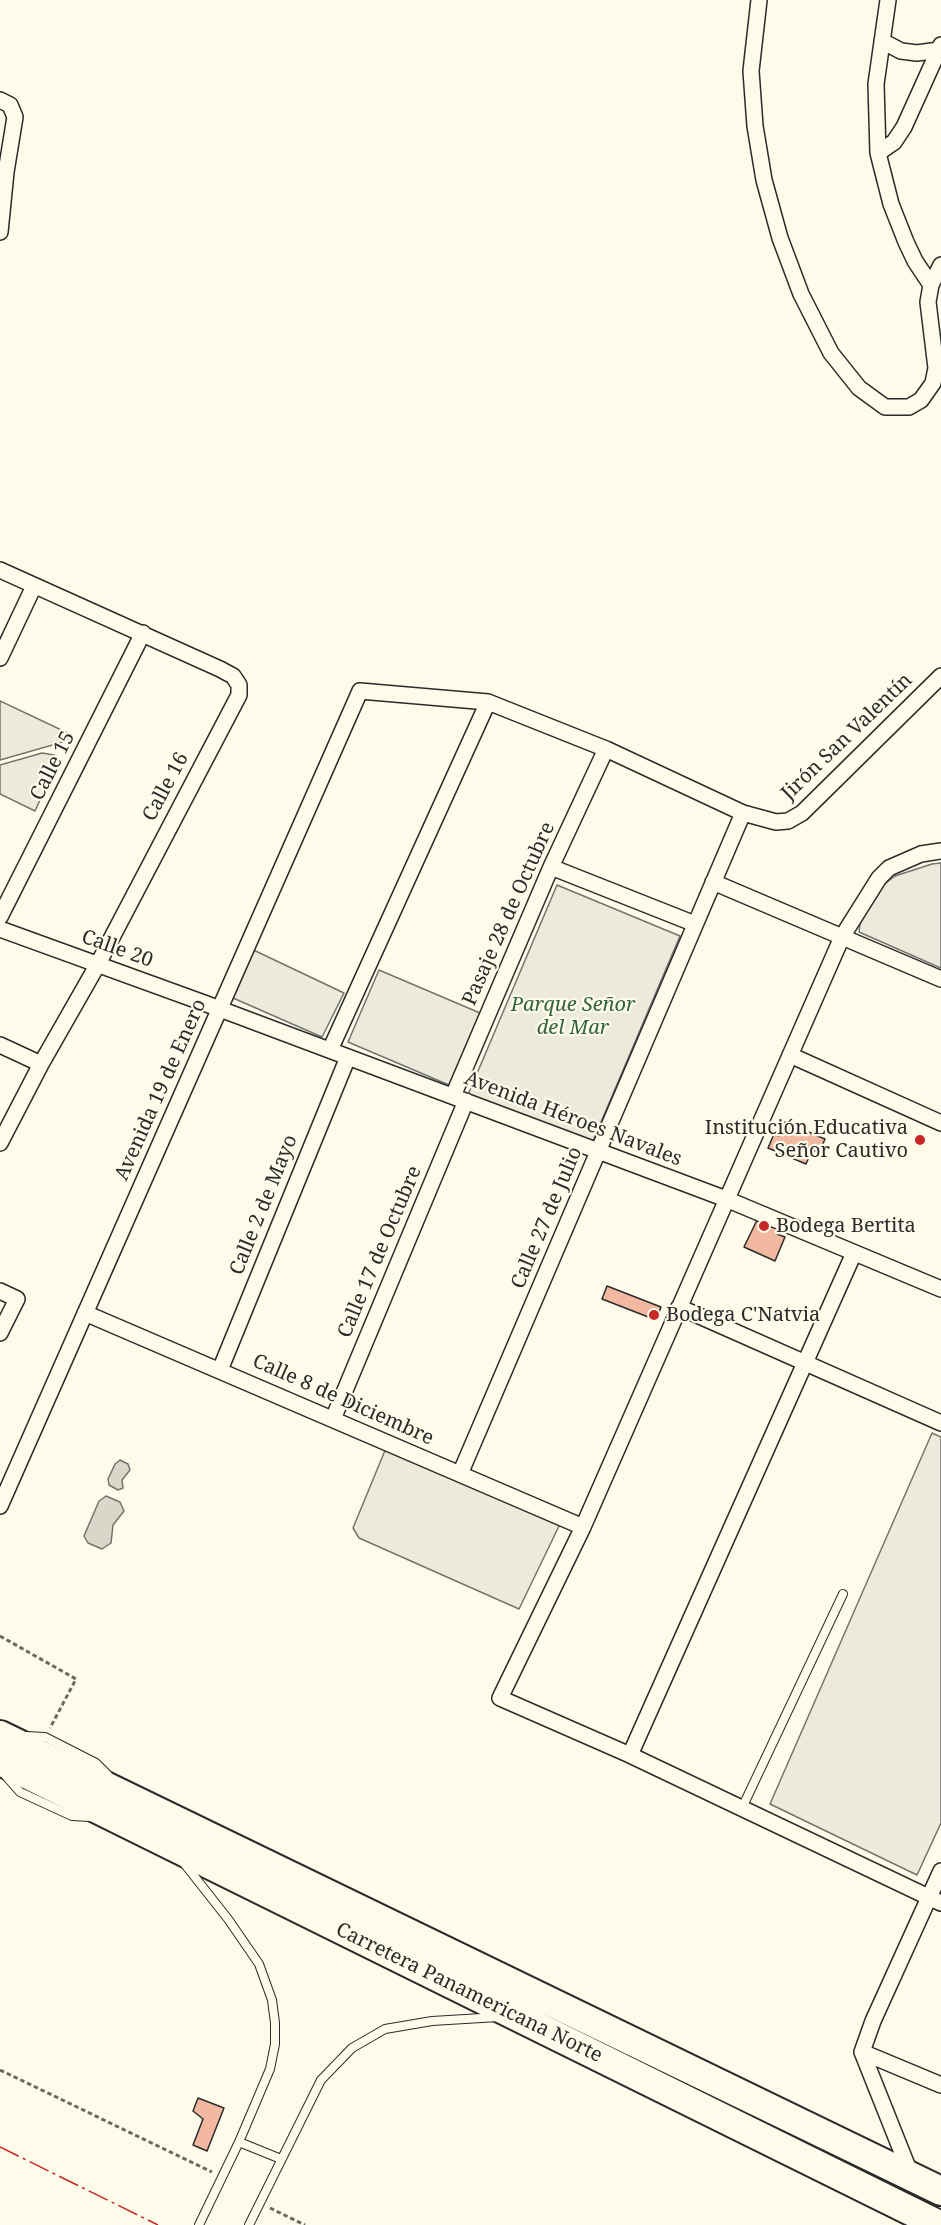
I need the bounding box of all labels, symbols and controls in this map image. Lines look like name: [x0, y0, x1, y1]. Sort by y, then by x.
street label: Jirón San Valentín: [777, 668, 917, 806]
street label: Calle 15: [25, 727, 81, 805]
street label: Calle 16: [138, 749, 194, 825]
street label: Pasaje 28 de Octubre: [458, 819, 560, 1009]
street label: Calle 20: [78, 925, 156, 973]
park label: Parque Señor del Mar: [511, 993, 635, 1040]
street label: Avenida 19 de Enero: [110, 996, 212, 1184]
street label: Avenida Héroes Navales: [461, 1066, 685, 1172]
place label: Institución Educativa Señor Cautivo: [705, 1116, 908, 1163]
street label: Calle 2 de Mayo: [225, 1131, 303, 1279]
marker: Institución Educativa Señor Cautivo: [913, 1133, 927, 1147]
street label: Calle 27 de Julio: [506, 1144, 588, 1292]
street label: Calle 17 de Octubre: [333, 1162, 427, 1342]
place label: Bodega Bertita: [776, 1214, 916, 1238]
marker: Bodega Bertita: [757, 1219, 771, 1233]
place label: Bodega C'Natvia: [666, 1303, 820, 1327]
marker: Bodega C'Natvia: [647, 1308, 661, 1322]
street label: Calle 8 de Diciembre: [249, 1349, 437, 1451]
street label: Carretera Panamericana Norte: [332, 1918, 606, 2068]

